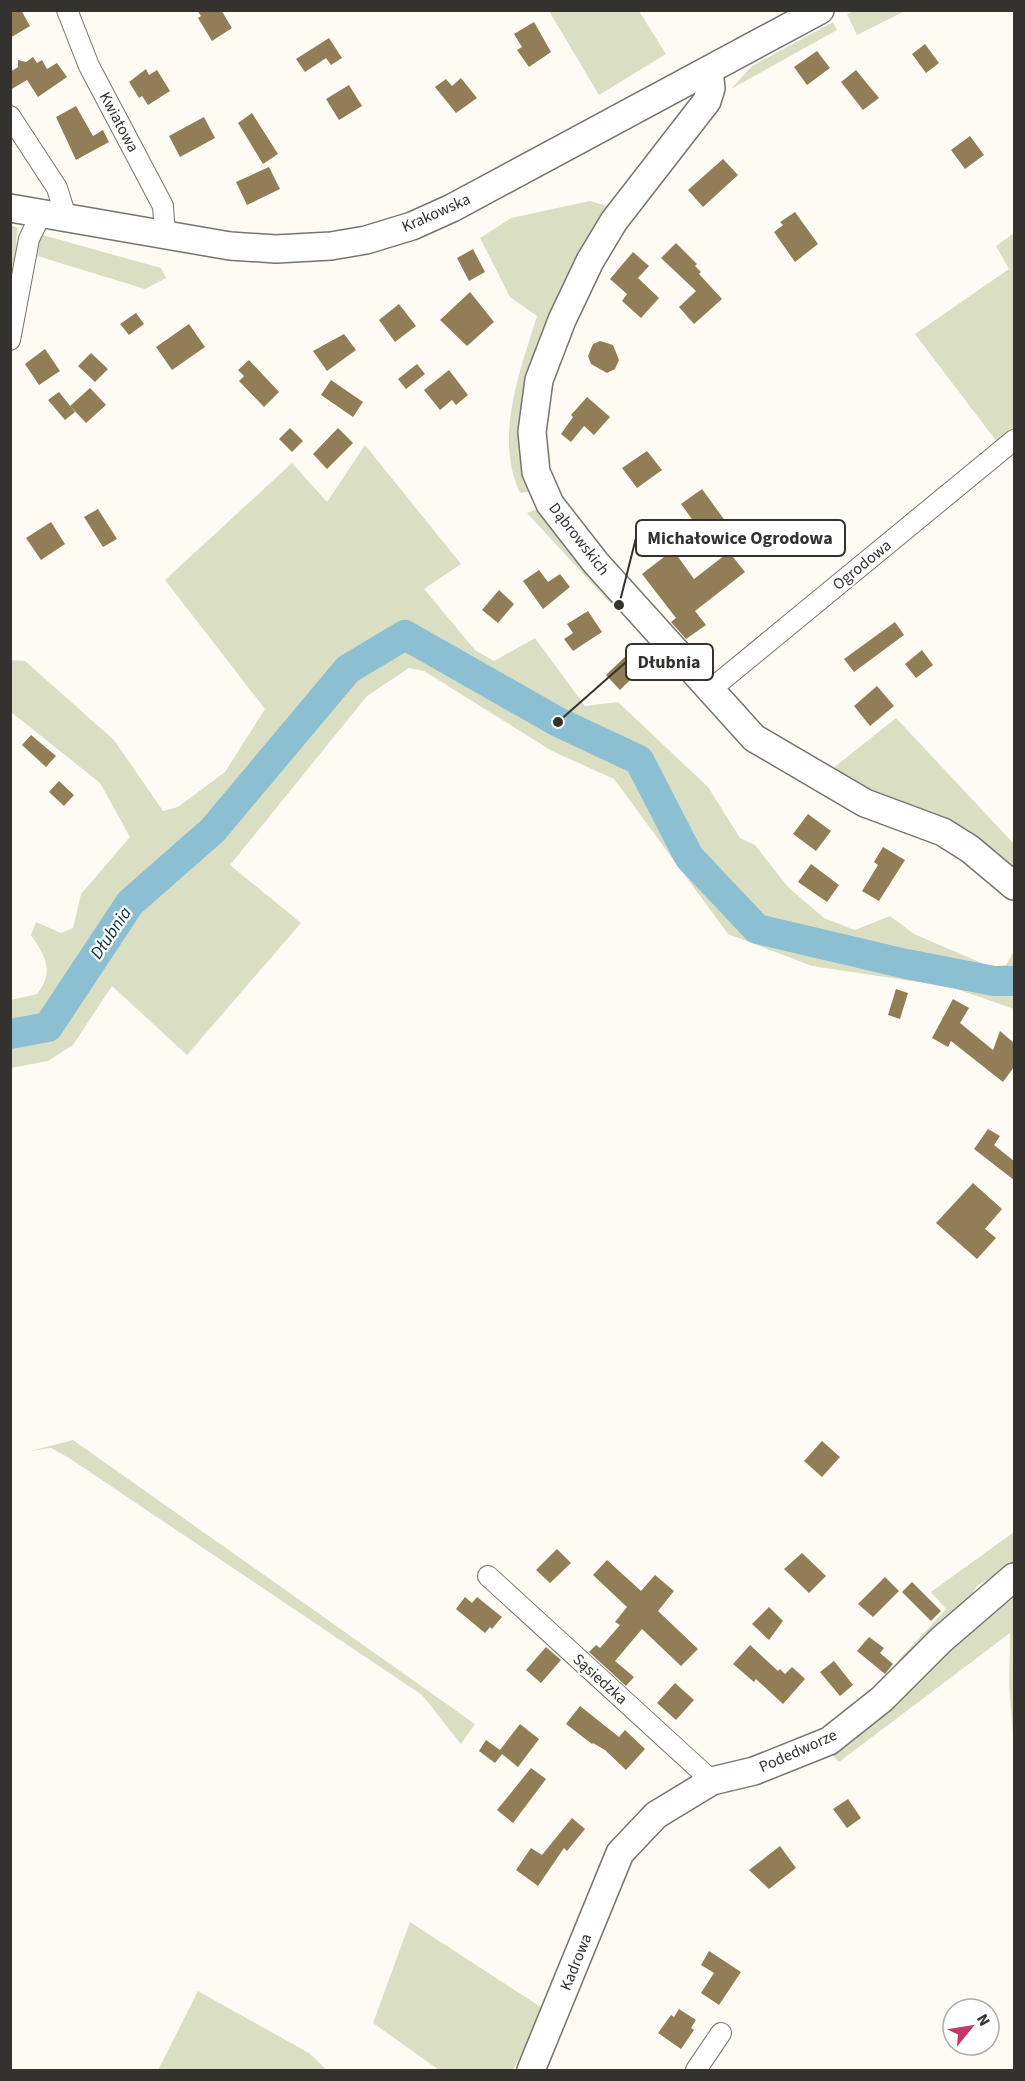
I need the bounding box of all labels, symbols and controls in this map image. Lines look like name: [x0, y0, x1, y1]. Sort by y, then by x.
street label: Kwiatowa: [94, 88, 144, 156]
street label: Krakowska: [398, 188, 474, 238]
street label: Dąbrowskich: [544, 498, 614, 580]
callout: Michałowice Ogrodowa: [636, 520, 845, 556]
text: Michałowice Ogrodowa: [647, 526, 833, 551]
street label: Ogrodowa: [828, 535, 896, 595]
callout: Dłubnia: [626, 644, 713, 680]
text: Dłubnia: [637, 650, 701, 675]
water label: Dłubnia: [84, 902, 138, 964]
street label: Sąsiedzka: [568, 1649, 632, 1709]
street label: Podedworze: [756, 1724, 841, 1778]
street label: Kadrowa: [555, 1930, 597, 1994]
north arrow: [941, 1997, 1001, 2057]
text: N: [971, 2010, 995, 2030]

